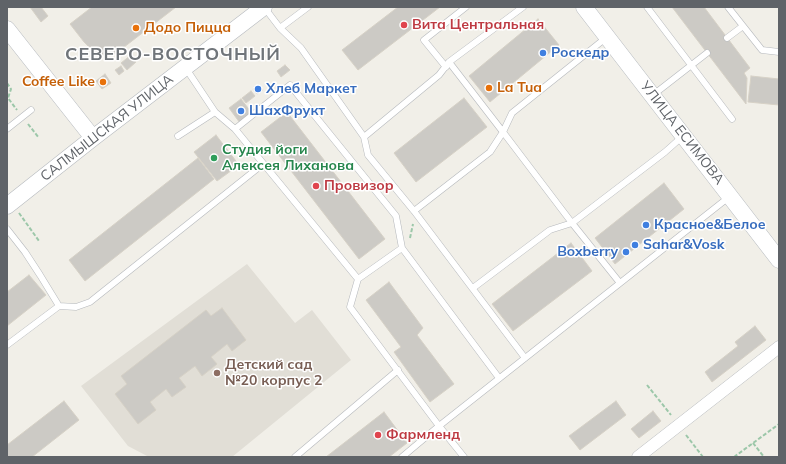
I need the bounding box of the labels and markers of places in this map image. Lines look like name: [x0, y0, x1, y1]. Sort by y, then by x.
place label: Вита Центральная: [412, 17, 544, 33]
place label: Додо Пицца: [144, 20, 231, 36]
marker: Вита Центральная: [399, 20, 409, 30]
marker: Додо Пицца: [131, 23, 141, 33]
place label: Роскедр: [551, 45, 609, 61]
marker: Роскедр: [538, 48, 548, 58]
place label: Coffee Like: [22, 74, 95, 90]
marker: Coffee Like: [98, 77, 108, 87]
place label: La Tua: [497, 80, 542, 96]
place label: Хлеб Маркет: [266, 81, 357, 97]
marker: La Tua: [484, 83, 494, 93]
marker: Хлеб Маркет: [253, 84, 263, 94]
place label: ШахФрукт: [249, 103, 325, 119]
marker: ШахФрукт: [236, 106, 246, 116]
place label: Студия йоги Алексея Лиханова: [222, 142, 354, 174]
marker: Студия йоги Алексея Лиханова: [209, 153, 219, 163]
place label: Провизор: [324, 178, 394, 194]
marker: Провизор: [311, 181, 321, 191]
place label: Красное&Белое: [654, 217, 766, 233]
marker: Красное&Белое: [641, 220, 651, 230]
place label: Sahar&Vosk: [643, 237, 725, 253]
marker: Sahar&Vosk: [630, 240, 640, 250]
place label: Boxberry: [557, 244, 618, 260]
marker: Boxberry: [621, 247, 631, 257]
place label: Детский сад №20 корпус 2: [225, 357, 322, 390]
marker: Детский сад №20 корпус 2: [212, 368, 222, 378]
place label: Фармленд: [386, 427, 460, 443]
marker: Фармленд: [373, 430, 383, 440]

